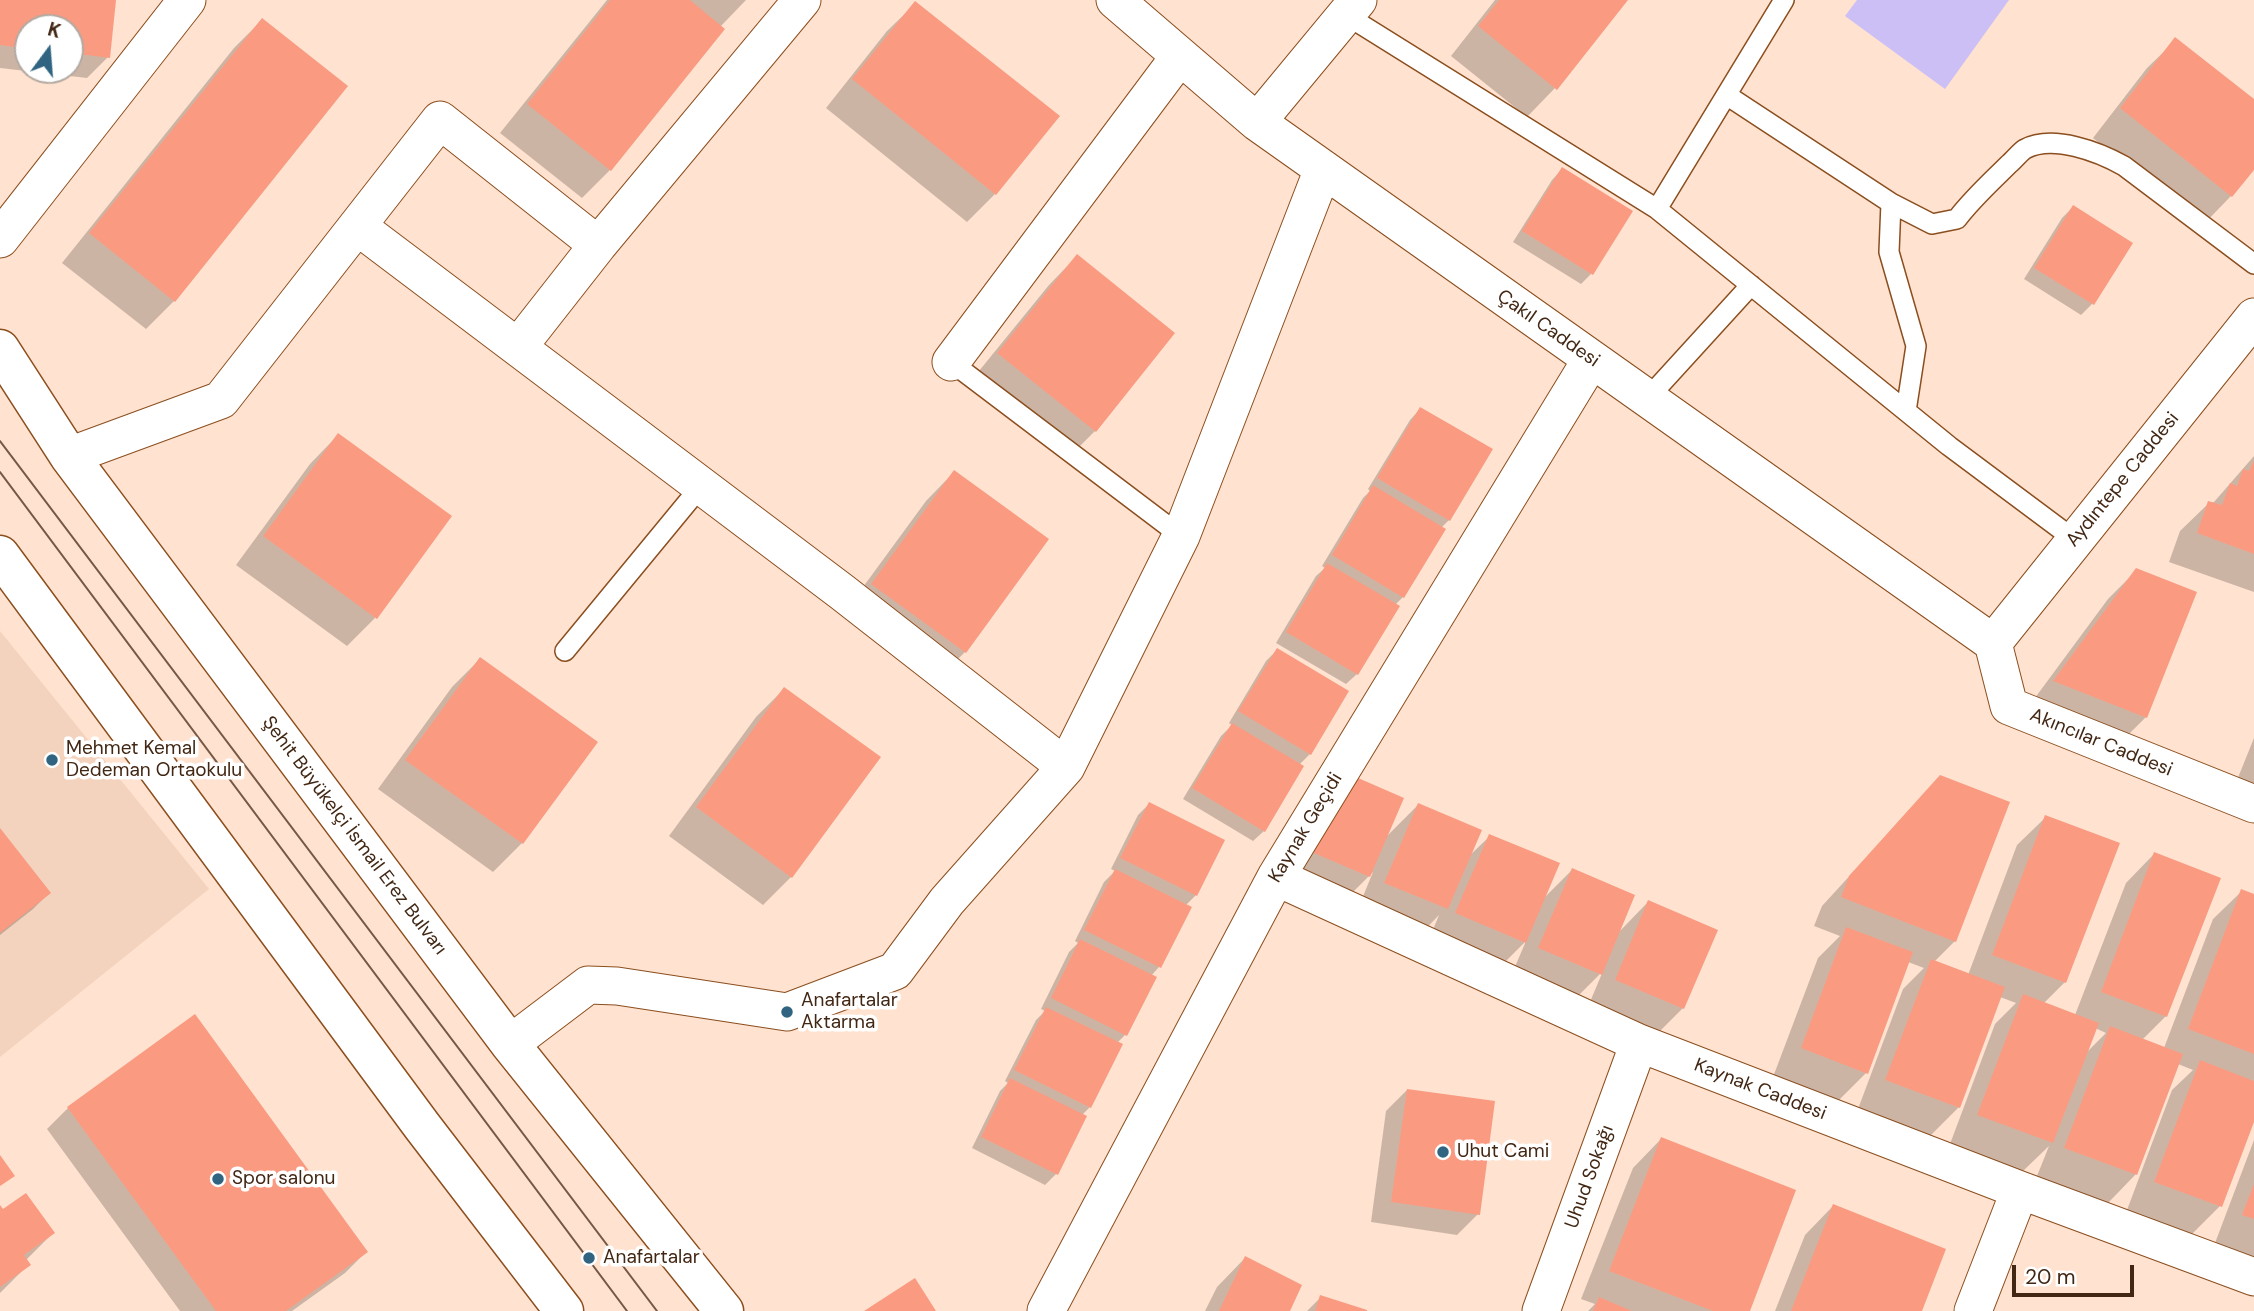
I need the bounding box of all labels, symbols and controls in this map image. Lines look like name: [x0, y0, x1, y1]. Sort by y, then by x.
north arrow: [14, 14, 84, 84]
text: K: [45, 17, 64, 44]
street label: Çakıl Caddesi: [1492, 285, 1604, 373]
street label: Aydıntepe Caddesi: [2062, 408, 2184, 552]
street label: Akıncılar Caddesi: [2026, 704, 2176, 782]
street label: Şehit Büyükelçi İsmail Erez Bulvarı: [257, 712, 451, 960]
place label: Mehmet Kemal Dedeman Ortaokulu: [66, 738, 242, 782]
marker: Mehmet Kemal Dedeman Ortaokulu: [44, 752, 60, 768]
street label: Kaynak Geçidi: [1264, 769, 1348, 887]
place label: Anafartalar Aktarma: [801, 990, 898, 1034]
marker: Anafartalar Aktarma: [779, 1004, 795, 1020]
street label: Kaynak Caddesi: [1691, 1054, 1829, 1126]
street label: Uhud Sokağı: [1561, 1122, 1619, 1232]
place label: Uhut Cami: [1457, 1141, 1549, 1163]
marker: Uhut Cami: [1435, 1144, 1451, 1160]
place label: Spor salonu: [232, 1168, 335, 1190]
marker: Spor salonu: [210, 1171, 226, 1187]
place label: Anafartalar: [603, 1247, 700, 1269]
marker: Anafartalar: [581, 1250, 597, 1266]
scale bar: [2016, 1252, 2138, 1296]
text: 20 m: [2025, 1263, 2076, 1291]

